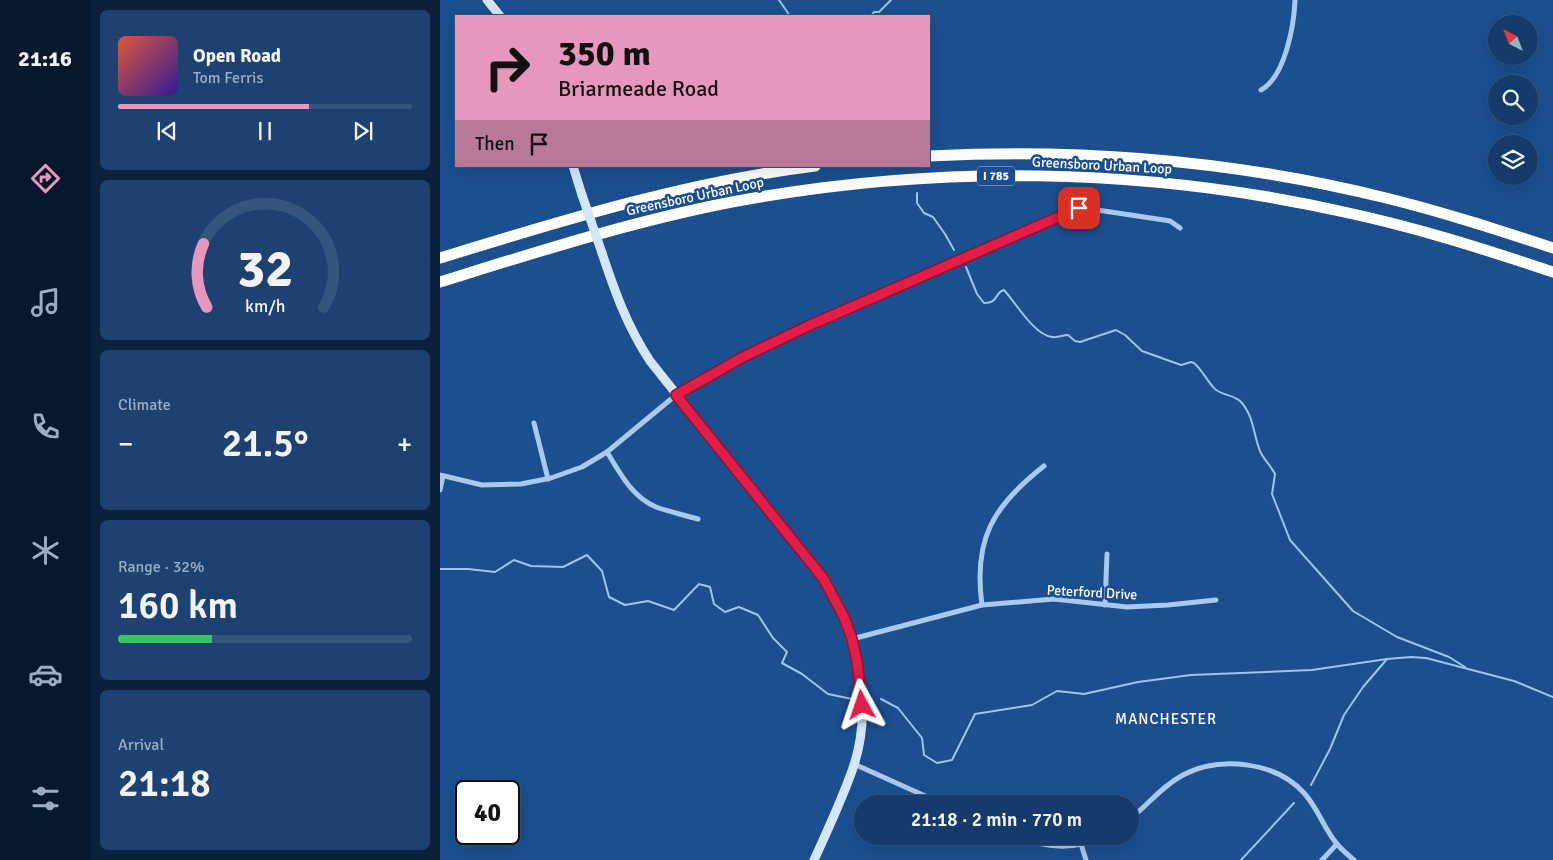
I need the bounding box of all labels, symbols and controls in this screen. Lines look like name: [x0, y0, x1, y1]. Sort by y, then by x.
north arrow: [1488, 15, 1538, 65]
map controls: [1488, 15, 1538, 185]
text: 350 m: [558, 32, 651, 75]
icon: right: [475, 35, 540, 100]
text: Open Road: [193, 44, 281, 68]
text: 21:16: [18, 45, 72, 72]
text: Tom Ferris: [193, 68, 263, 88]
text: Briarmeade Road: [558, 75, 719, 102]
button: search: [1488, 75, 1538, 125]
icon: previous: [153, 117, 181, 145]
icon: pause: [251, 117, 279, 145]
icon: next: [349, 117, 377, 145]
icon: arrive: [525, 130, 553, 158]
text: Then: [475, 132, 515, 156]
button: layers: [1488, 135, 1538, 185]
street label: Greensboro Urban Loop: [1032, 153, 1172, 178]
icon: directions: [28, 161, 63, 196]
road number: I 785: [977, 167, 1015, 186]
street label: Greensboro Urban Loop: [625, 174, 765, 219]
pin: [1058, 187, 1100, 229]
icon: arrive: [1065, 194, 1093, 222]
text: 32: [237, 237, 293, 301]
icon: music: [28, 285, 63, 320]
text: km/h: [245, 295, 285, 317]
text: Climate: [118, 395, 171, 415]
icon: phone: [28, 409, 63, 444]
text: 21.5°: [222, 420, 308, 467]
text: −: [118, 427, 133, 461]
text: +: [397, 427, 412, 461]
icon: climate: [28, 533, 63, 568]
text: Range · 32%: [118, 557, 204, 577]
text: 160 km: [118, 582, 238, 629]
street label: Peterford Drive: [1046, 582, 1138, 603]
icon: car: [28, 657, 63, 692]
position arrow: [835, 678, 887, 730]
district label: MANCHESTER: [1115, 710, 1217, 728]
text: Arrival: [118, 735, 164, 755]
text: 21:18: [118, 760, 211, 807]
speed limit sign: 40: [455, 780, 520, 845]
icon: filters: [28, 781, 63, 816]
text: 21:18 · 2 min · 770 m: [911, 808, 1082, 832]

